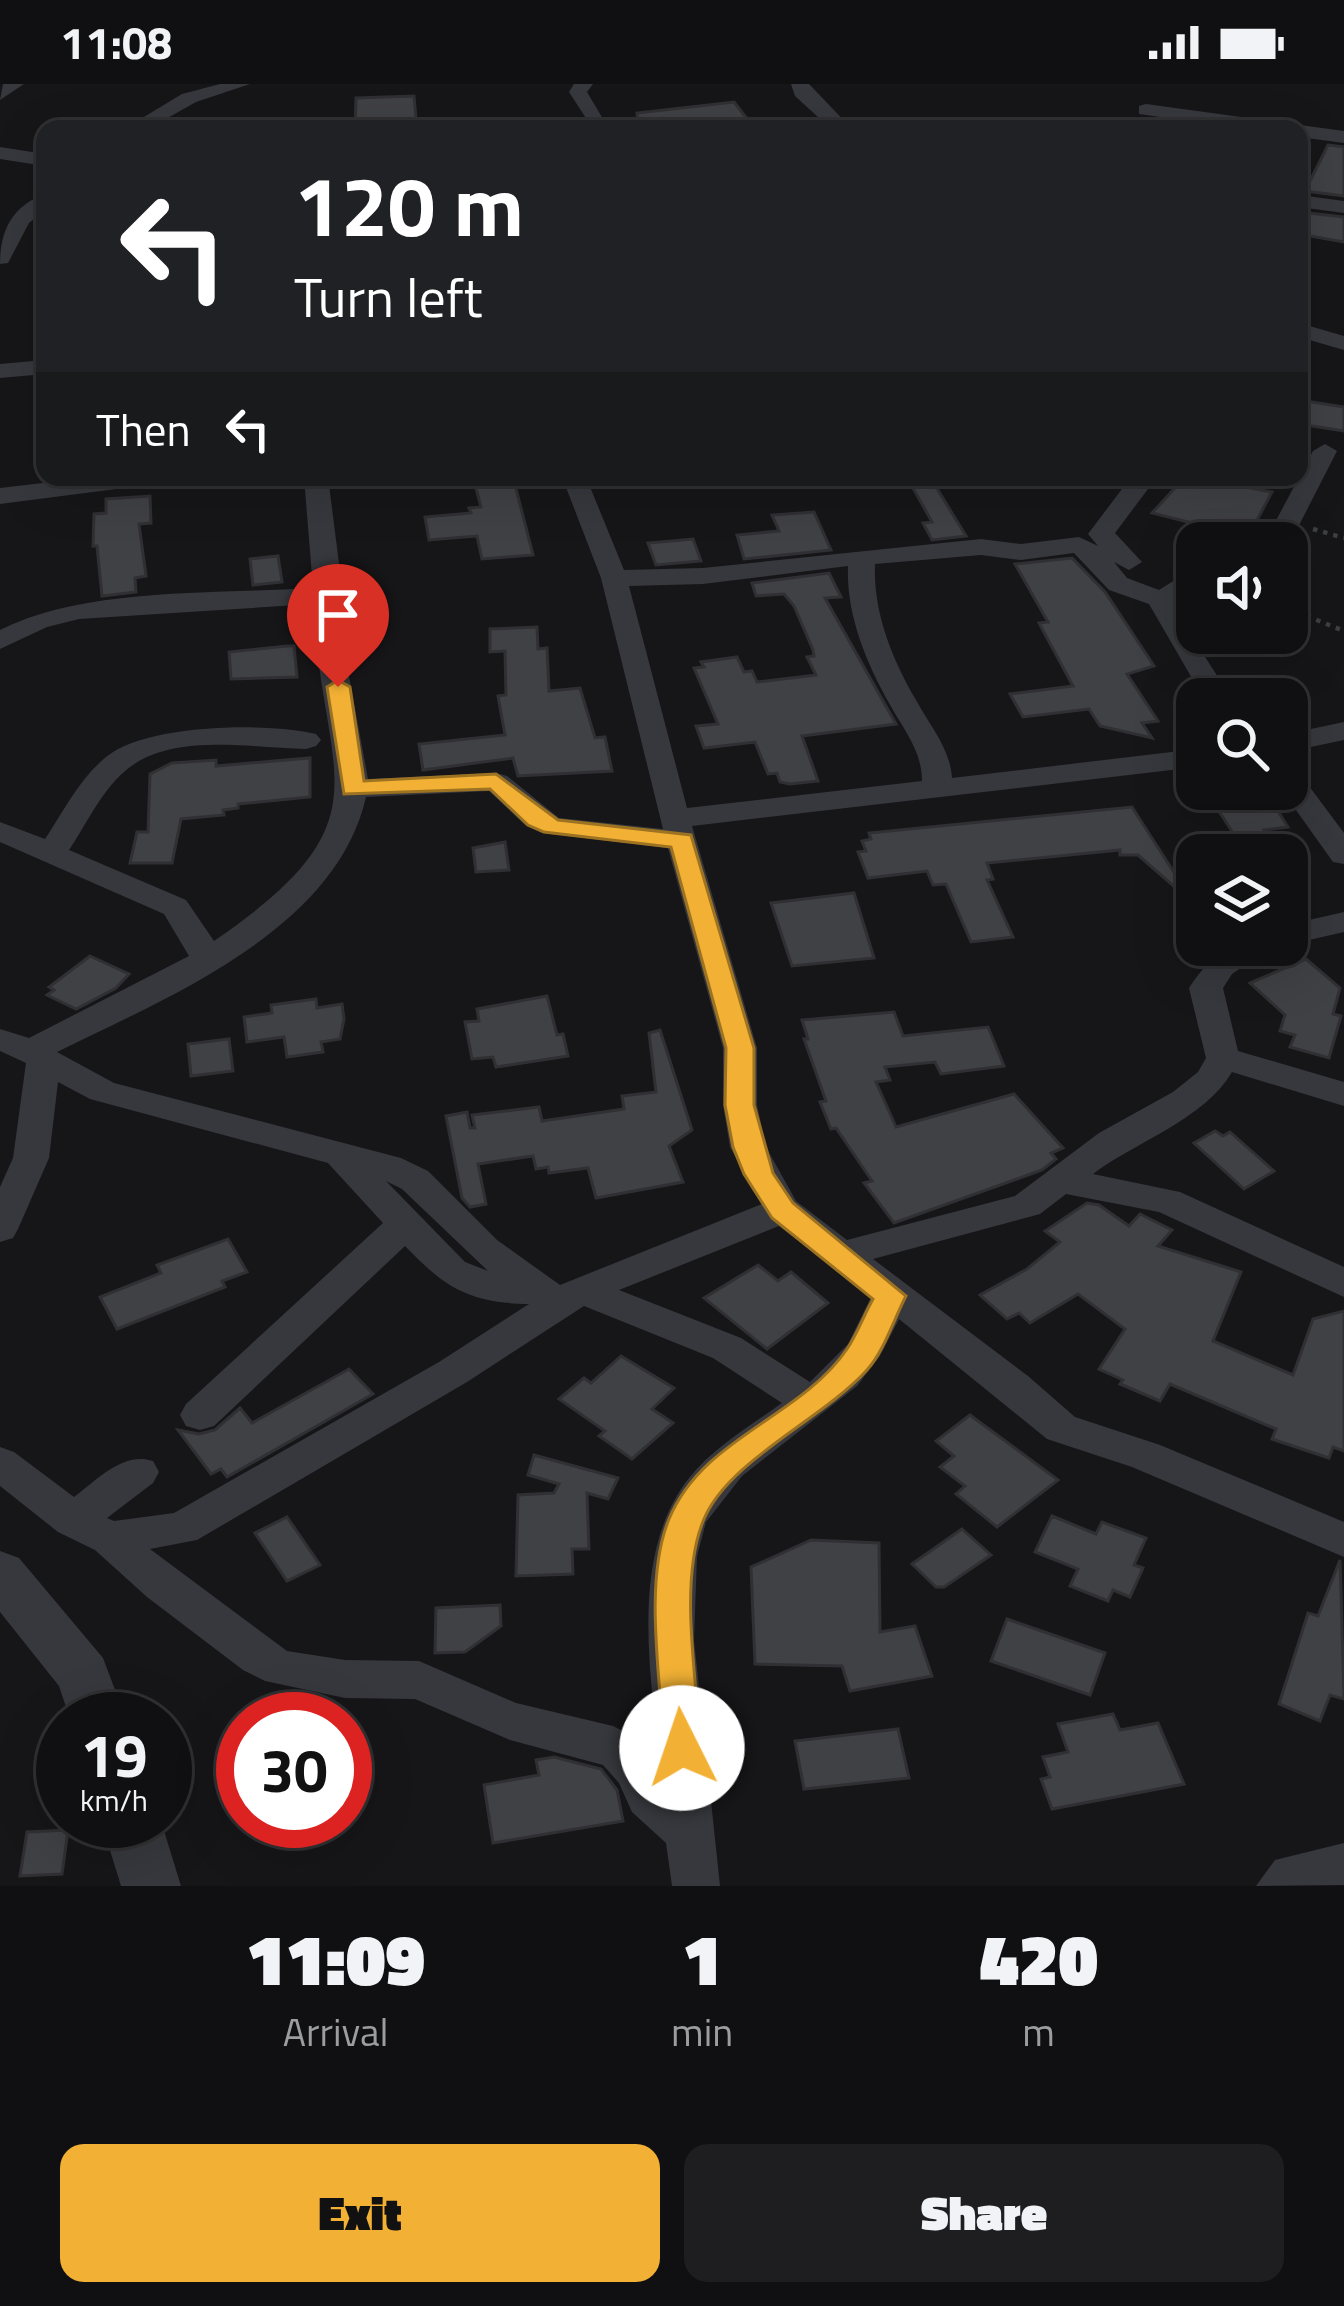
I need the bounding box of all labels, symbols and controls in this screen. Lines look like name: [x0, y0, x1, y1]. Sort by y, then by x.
text: 11:08: [60, 8, 172, 76]
text: 120 m: [294, 141, 524, 269]
icon: left: [96, 168, 252, 324]
text: Turn left: [294, 256, 483, 338]
text: Then: [96, 395, 191, 463]
icon: left: [215, 396, 281, 462]
map controls: [1176, 522, 1308, 966]
button: sound: [1176, 522, 1308, 654]
pin: [287, 564, 389, 687]
icon: arrive: [305, 582, 371, 648]
button: search: [1176, 678, 1308, 810]
button: layers: [1176, 834, 1308, 966]
position arrow: [619, 1685, 745, 1811]
speed limit sign: 30: [216, 1692, 372, 1848]
text: 19: [80, 1709, 148, 1800]
text: km/h: [80, 1777, 148, 1823]
text: 11:09: [246, 1903, 425, 2013]
text: 1: [682, 1903, 722, 2013]
text: 420: [979, 1903, 1098, 2013]
text: Arrival: [283, 2002, 388, 2061]
text: min: [671, 2002, 733, 2061]
text: m: [1022, 2002, 1055, 2061]
button: Exit: [60, 2144, 660, 2282]
button: Share: [684, 2144, 1284, 2282]

